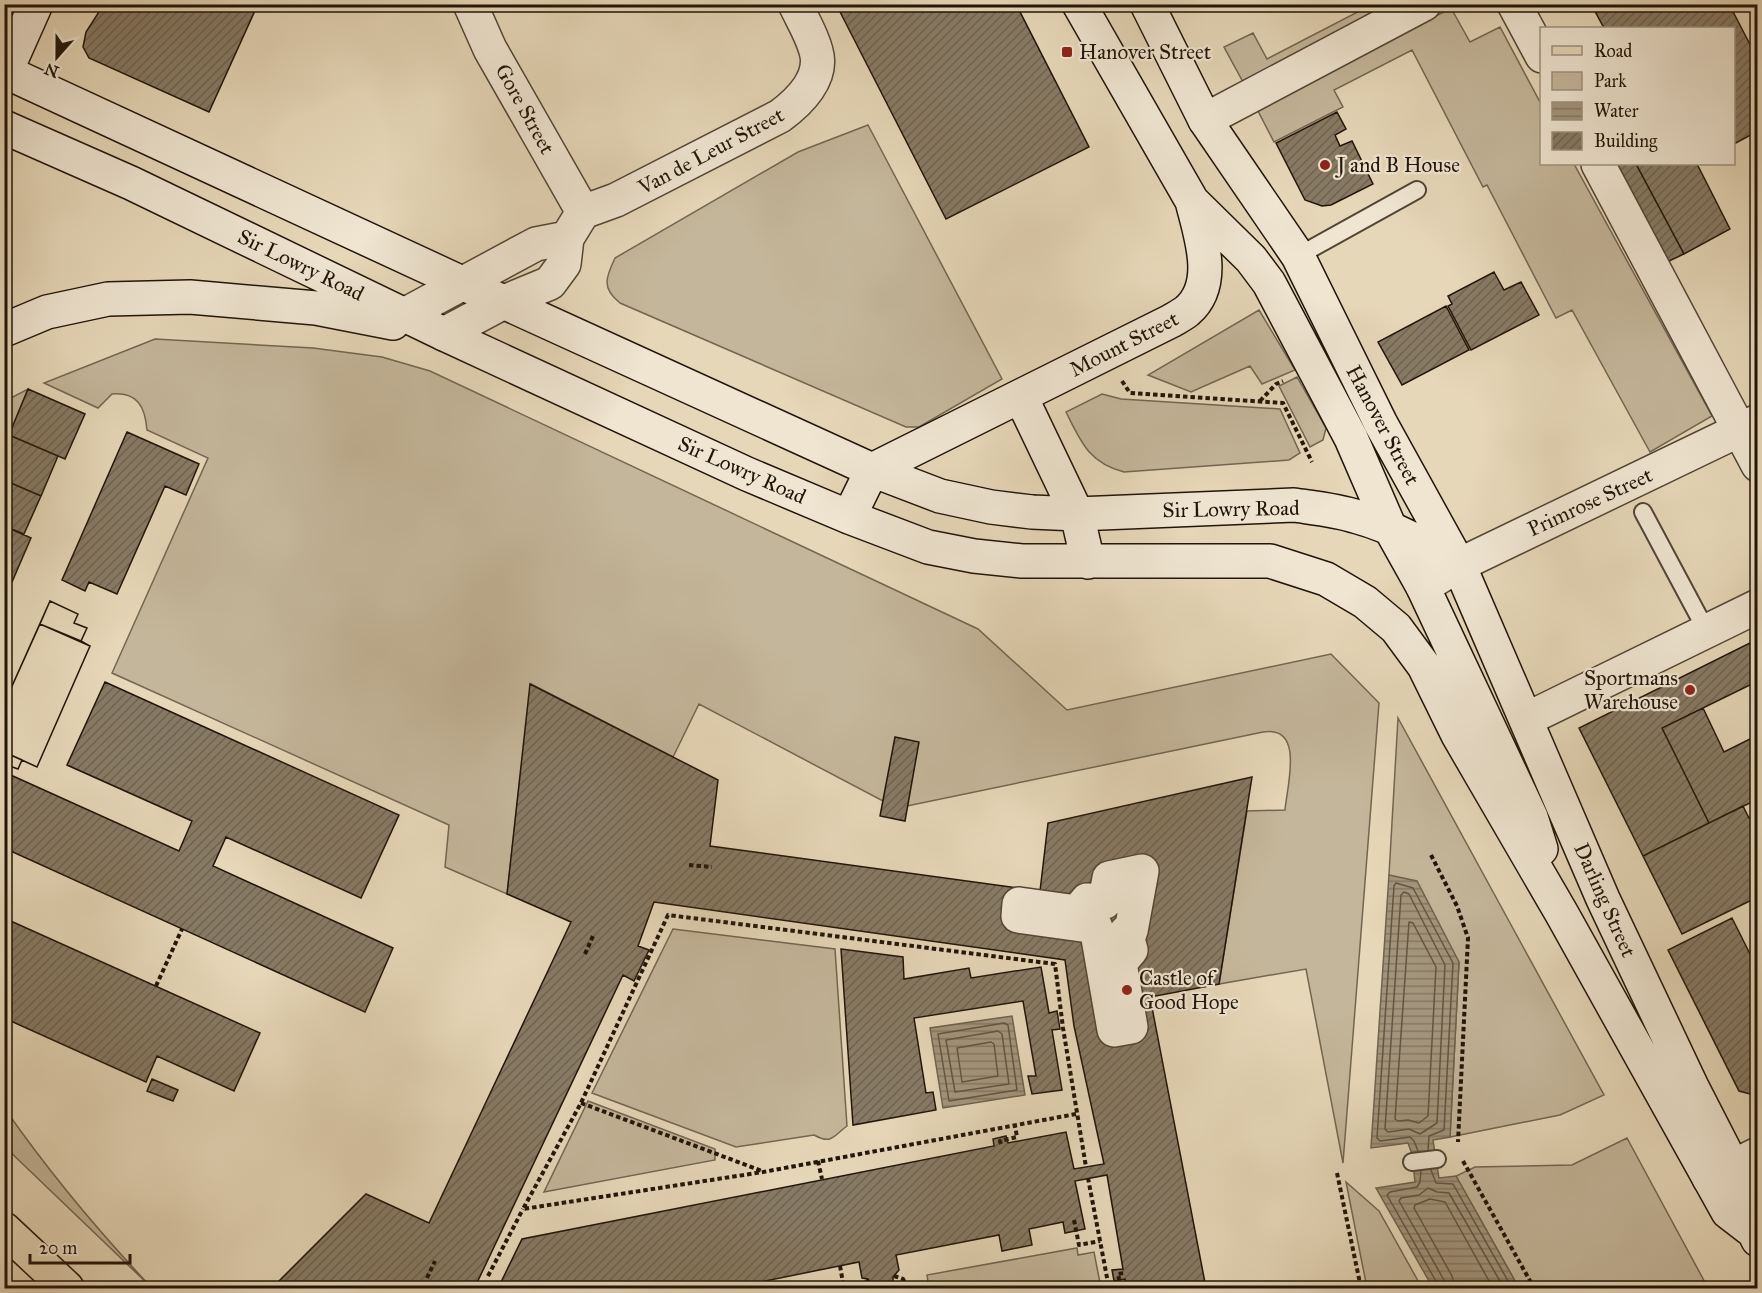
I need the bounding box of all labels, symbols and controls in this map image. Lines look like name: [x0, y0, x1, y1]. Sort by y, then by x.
north arrow: [27, 27, 87, 87]
legend: [1540, 27, 1735, 165]
place label: Hanover Street: [1079, 39, 1212, 65]
text: Road: [1594, 40, 1632, 62]
marker: Hanover Street: [1060, 45, 1074, 59]
text: N: [42, 59, 62, 82]
street label: Gore Street: [490, 59, 561, 159]
text: Park: [1594, 70, 1627, 92]
text: Water: [1594, 100, 1639, 122]
street label: Van de Leur Street: [633, 101, 789, 201]
text: Building: [1594, 130, 1658, 153]
place label: J and B House: [1335, 152, 1460, 178]
marker: J and B House: [1318, 158, 1332, 172]
street label: Sir Lowry Road: [234, 223, 369, 307]
street label: Mount Street: [1065, 305, 1183, 383]
street label: Hanover Street: [1341, 361, 1426, 490]
street label: Sir Lowry Road: [674, 430, 810, 510]
street label: Primrose Street: [1523, 461, 1657, 542]
street label: Sir Lowry Road: [1162, 495, 1300, 523]
place label: Sportmans Warehouse: [1584, 665, 1678, 715]
marker: Sportmans Warehouse: [1683, 683, 1697, 697]
street label: Darling Street: [1568, 839, 1642, 962]
place label: Castle of Good Hope: [1139, 965, 1239, 1015]
marker: Castle of Good Hope: [1120, 983, 1134, 997]
scale bar: [30, 1227, 130, 1265]
text: 20 m: [39, 1237, 77, 1259]

